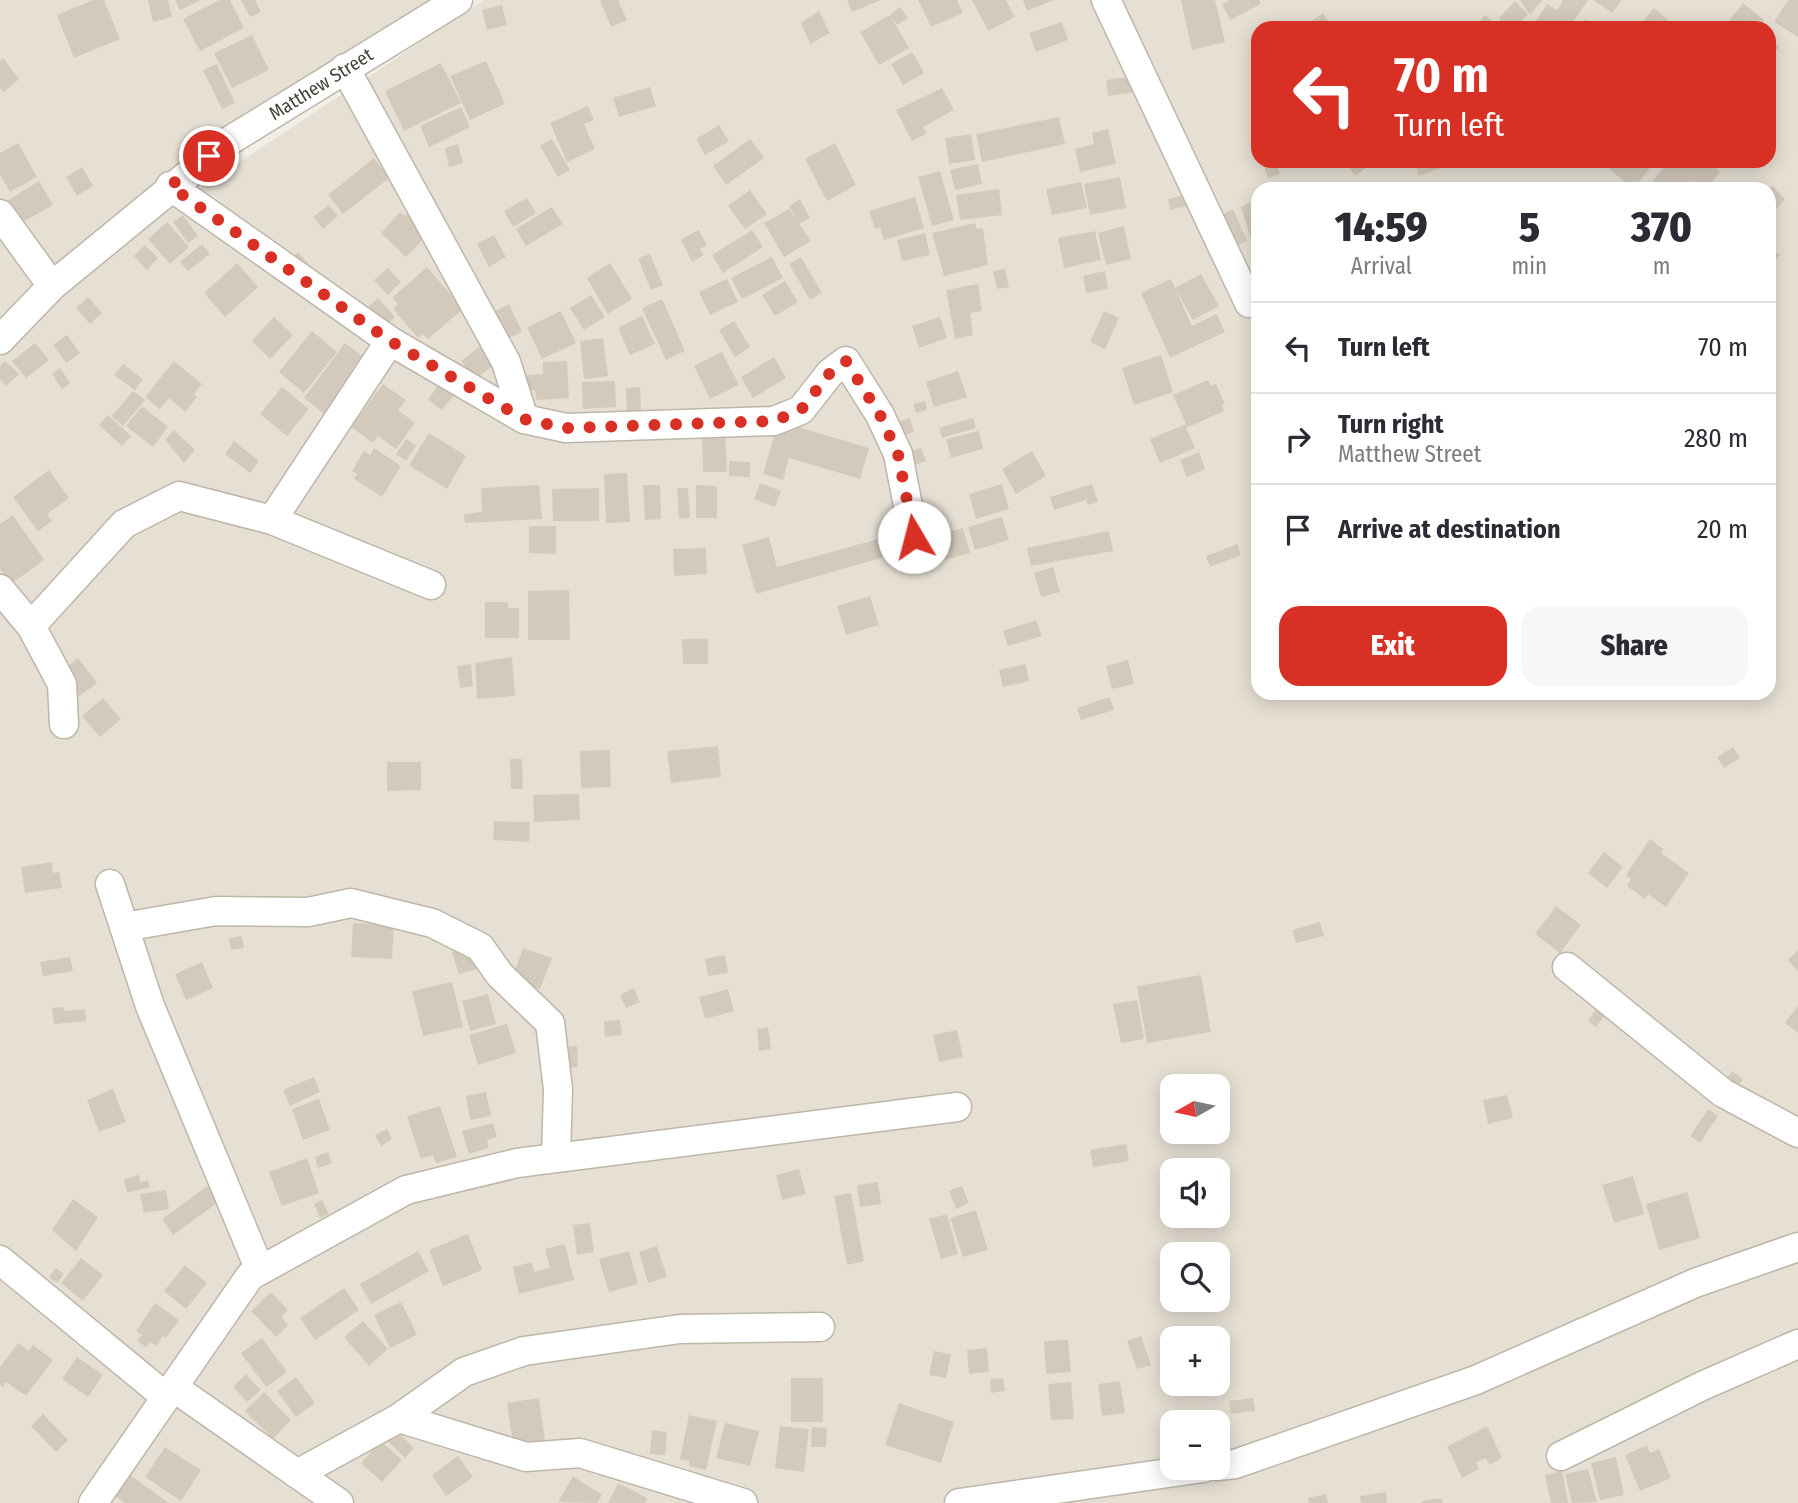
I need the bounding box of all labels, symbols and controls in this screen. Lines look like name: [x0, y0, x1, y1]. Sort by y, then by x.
street label: Matthew Street: [265, 42, 378, 125]
text: 70 m: [1394, 46, 1489, 105]
icon: left: [1279, 49, 1370, 140]
text: Turn left: [1394, 106, 1504, 144]
pin: [179, 126, 239, 186]
icon: arrive: [190, 137, 228, 175]
text: 14:59: [1335, 202, 1428, 252]
text: 5: [1519, 202, 1540, 252]
text: 370: [1631, 202, 1692, 252]
text: Arrival: [1351, 252, 1412, 280]
text: min: [1512, 252, 1547, 280]
text: m: [1653, 252, 1670, 280]
icon: left: [1279, 329, 1317, 367]
text: Turn left: [1338, 332, 1430, 363]
text: 70 m: [1698, 332, 1748, 363]
text: Turn right: [1338, 409, 1444, 440]
icon: right: [1279, 420, 1317, 458]
text: 280 m: [1684, 423, 1748, 454]
text: Matthew Street: [1338, 440, 1481, 468]
position arrow: [877, 500, 951, 574]
icon: arrive: [1279, 511, 1317, 549]
text: Arrive at destination: [1338, 514, 1561, 545]
text: 20 m: [1697, 514, 1748, 545]
button: Exit: [1279, 606, 1507, 686]
button: Share: [1521, 606, 1748, 686]
north arrow: [1160, 1074, 1230, 1144]
map controls: [1160, 1074, 1230, 1480]
button: sound: [1160, 1158, 1230, 1228]
button: search: [1160, 1242, 1230, 1312]
button: +: [1160, 1326, 1230, 1396]
button: −: [1160, 1410, 1230, 1480]

